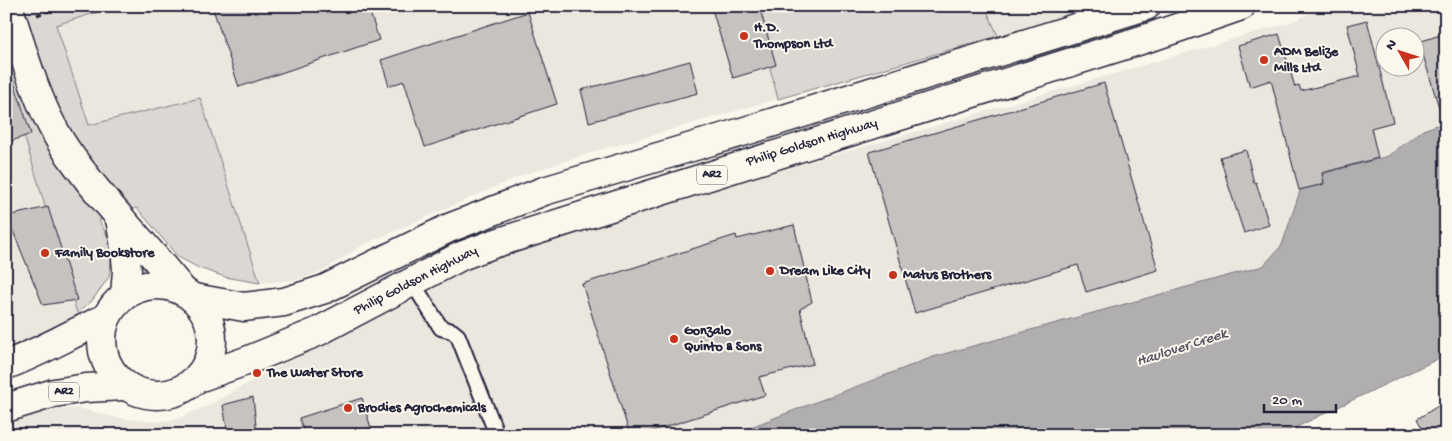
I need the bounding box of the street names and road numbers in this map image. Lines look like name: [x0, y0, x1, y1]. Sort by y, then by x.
street label: Philip Goldson Highway: [743, 115, 880, 171]
road number: AR2: [697, 166, 727, 184]
street label: Philip Goldson Highway: [350, 242, 481, 320]
road number: AR2: [49, 382, 79, 402]

